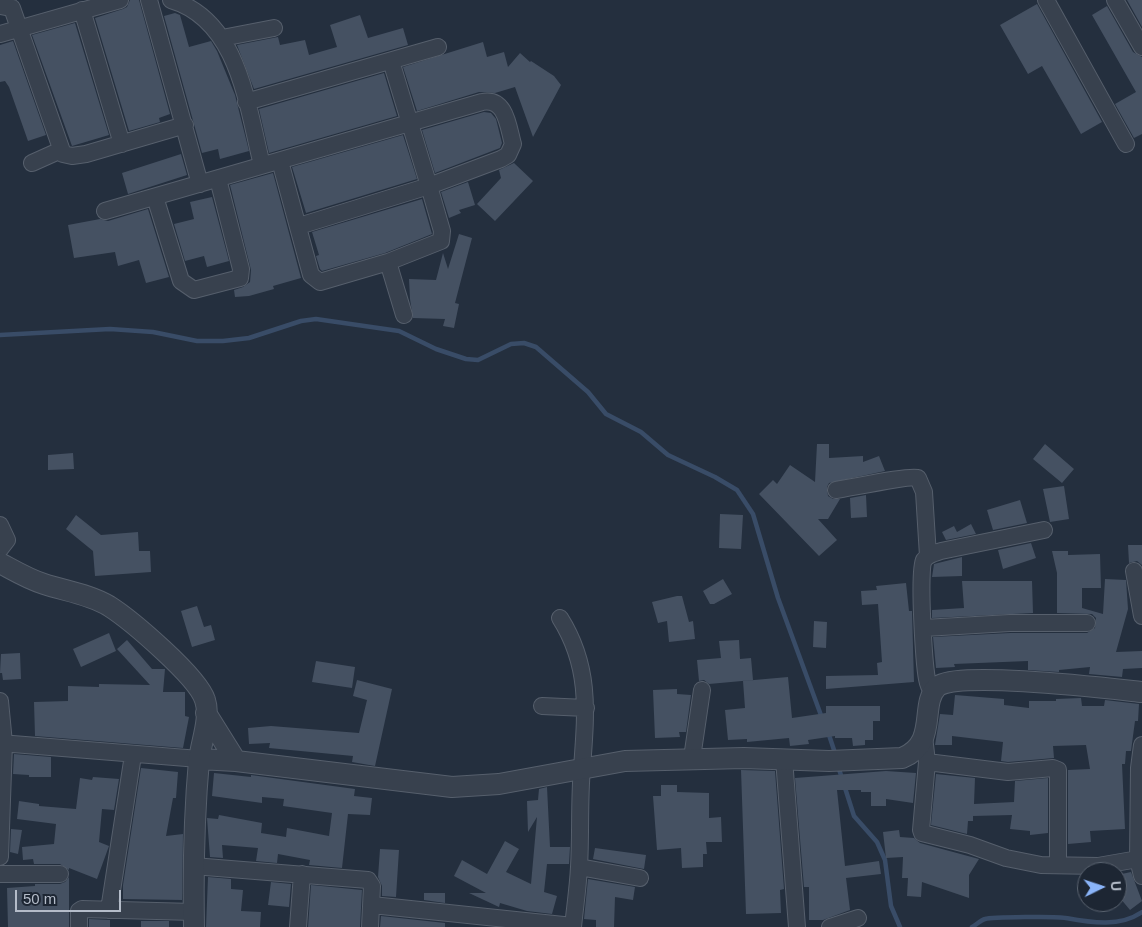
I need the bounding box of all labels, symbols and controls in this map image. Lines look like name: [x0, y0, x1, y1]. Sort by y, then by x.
north arrow: [1077, 862, 1127, 912]
scale bar: [18, 880, 124, 912]
text: U: [1108, 880, 1124, 892]
text: 50 m: [23, 890, 56, 907]

